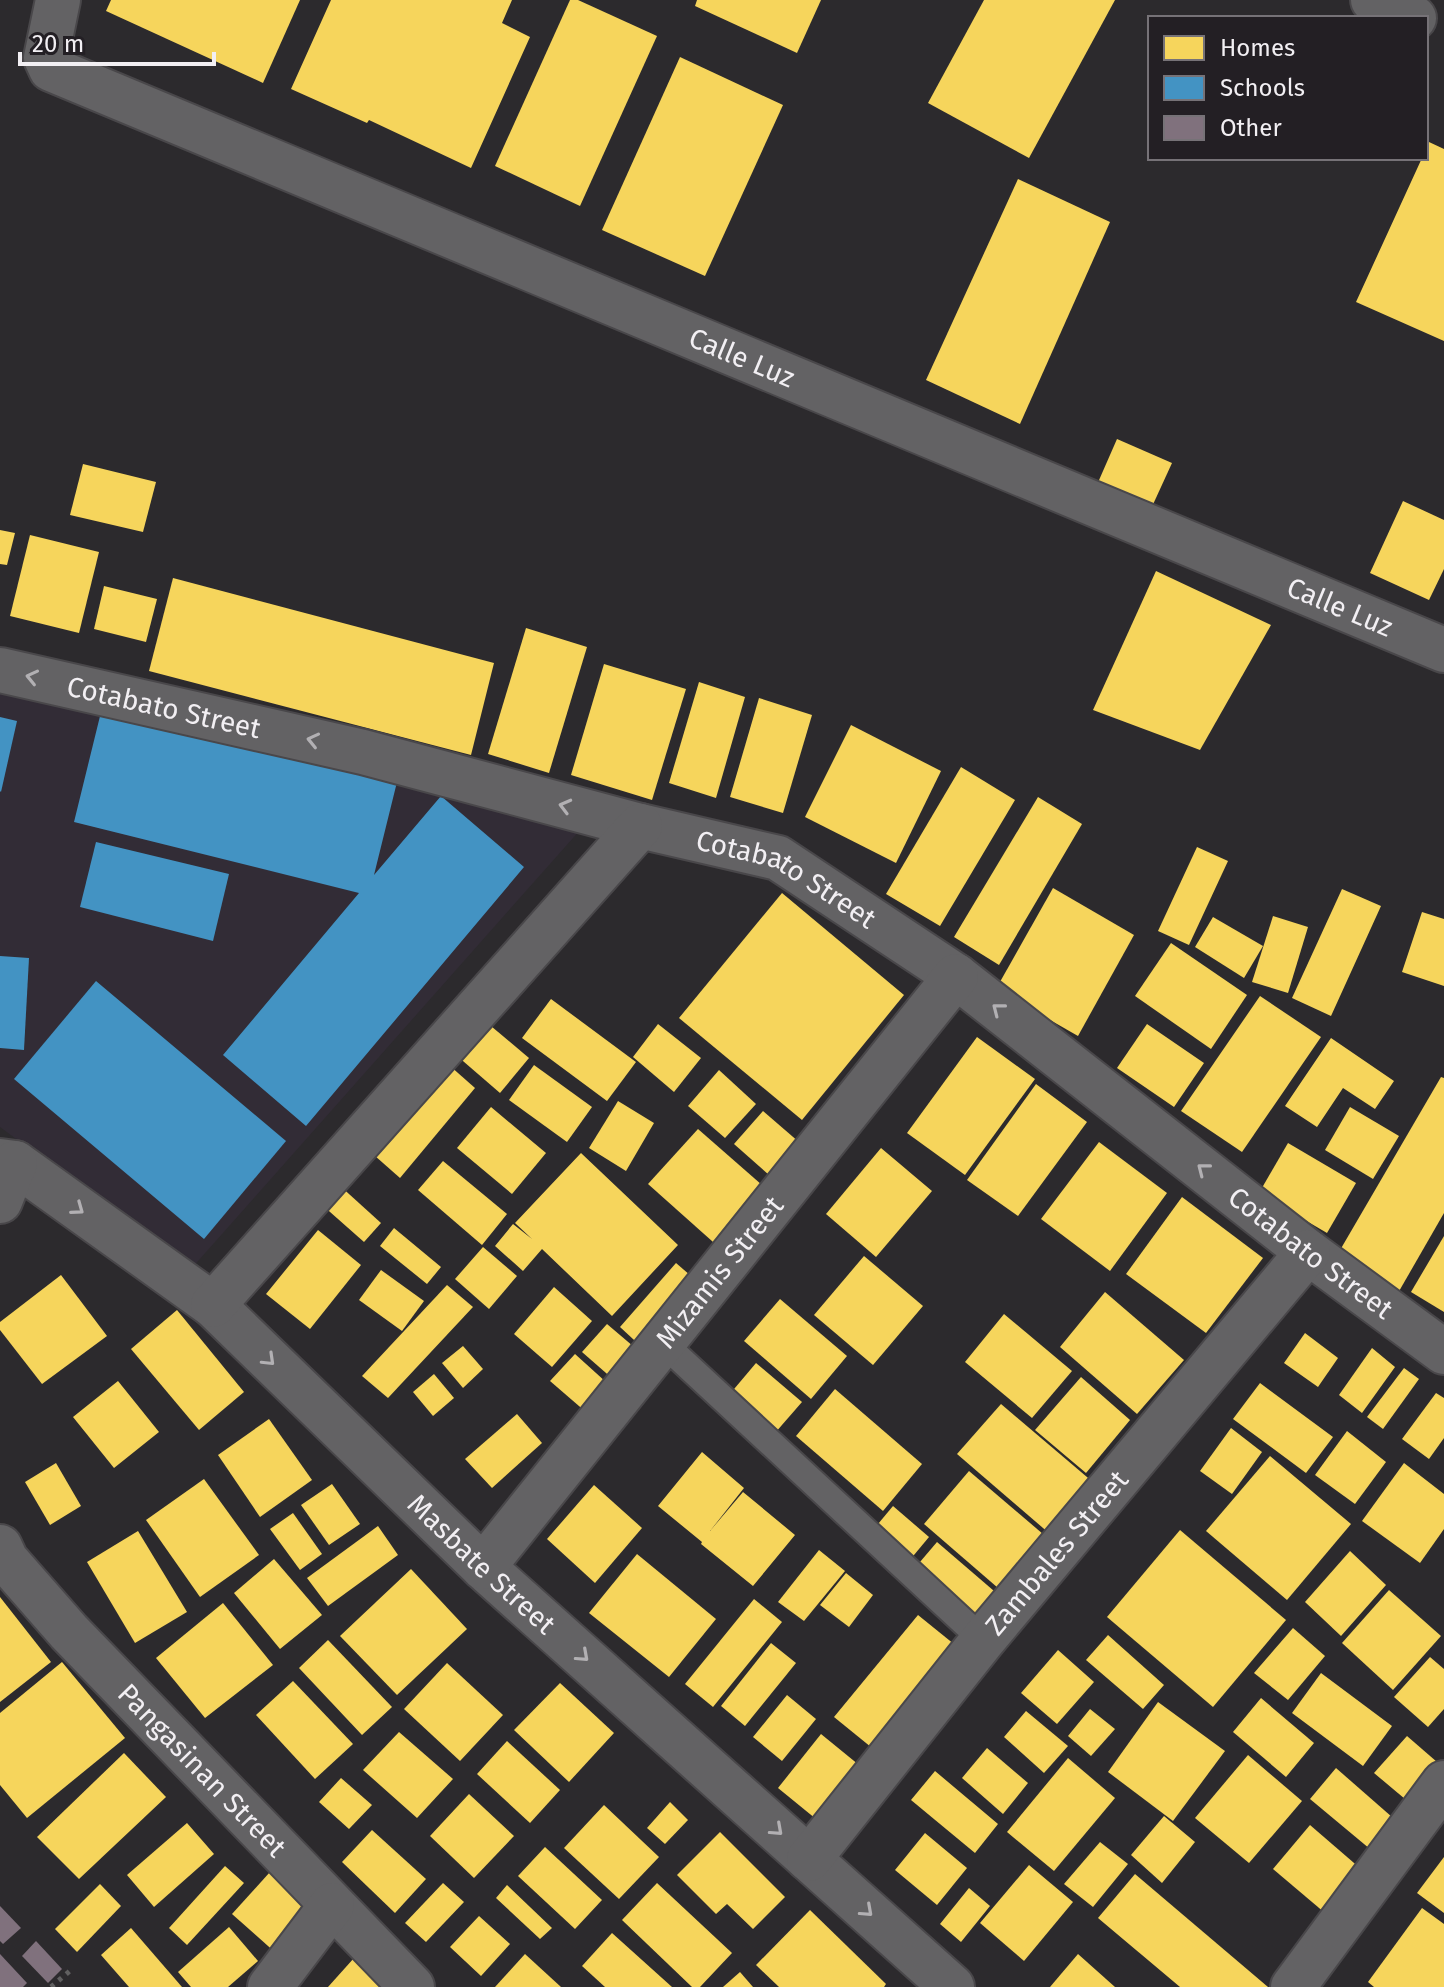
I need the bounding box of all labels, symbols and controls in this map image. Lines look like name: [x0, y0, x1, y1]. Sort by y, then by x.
scale bar: [20, 16, 214, 66]
legend: [1148, 16, 1428, 160]
text: 20 m: [32, 30, 84, 58]
text: Homes: [1220, 34, 1295, 62]
text: Schools: [1220, 74, 1305, 102]
text: Other: [1220, 114, 1282, 142]
street label: Calle Luz: [684, 321, 800, 394]
street label: Calle Luz: [1282, 570, 1398, 644]
one-way arrow: [26, 669, 39, 686]
street label: Cotabato Street: [64, 670, 265, 746]
one-way arrow: [307, 732, 320, 749]
one-way arrow: [558, 798, 572, 815]
street label: Cotabato Street: [693, 824, 883, 936]
one-way arrow: [993, 1004, 1007, 1019]
one-way arrow: [1197, 1165, 1212, 1179]
street label: Cotabato Street: [1222, 1180, 1400, 1326]
street label: Mizamis Street: [649, 1189, 791, 1355]
one-way arrow: [70, 1199, 84, 1213]
one-way arrow: [260, 1351, 274, 1365]
street label: Zambales Street: [978, 1463, 1136, 1642]
street label: Masbate Street: [401, 1487, 563, 1642]
one-way arrow: [573, 1647, 588, 1661]
street label: Pangasinan Street: [111, 1677, 294, 1864]
one-way arrow: [767, 1820, 782, 1834]
one-way arrow: [858, 1901, 873, 1915]

